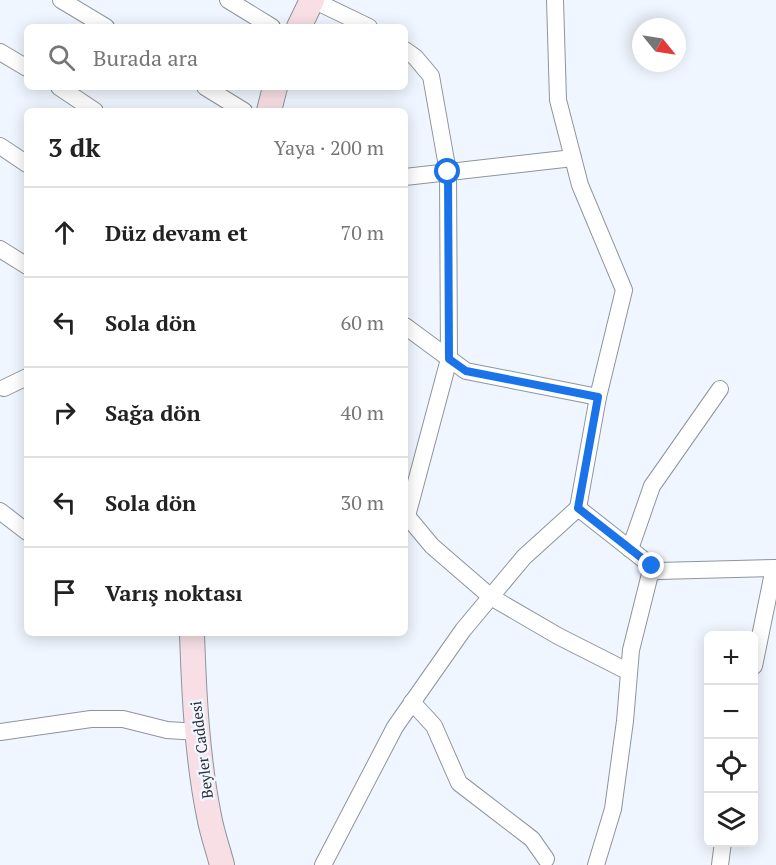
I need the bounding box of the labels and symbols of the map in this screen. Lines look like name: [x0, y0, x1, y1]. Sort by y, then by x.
north arrow: [632, 18, 686, 72]
route start: [434, 158, 460, 184]
route end: [638, 552, 664, 578]
street label: Beyler Caddesi: [185, 700, 217, 800]

